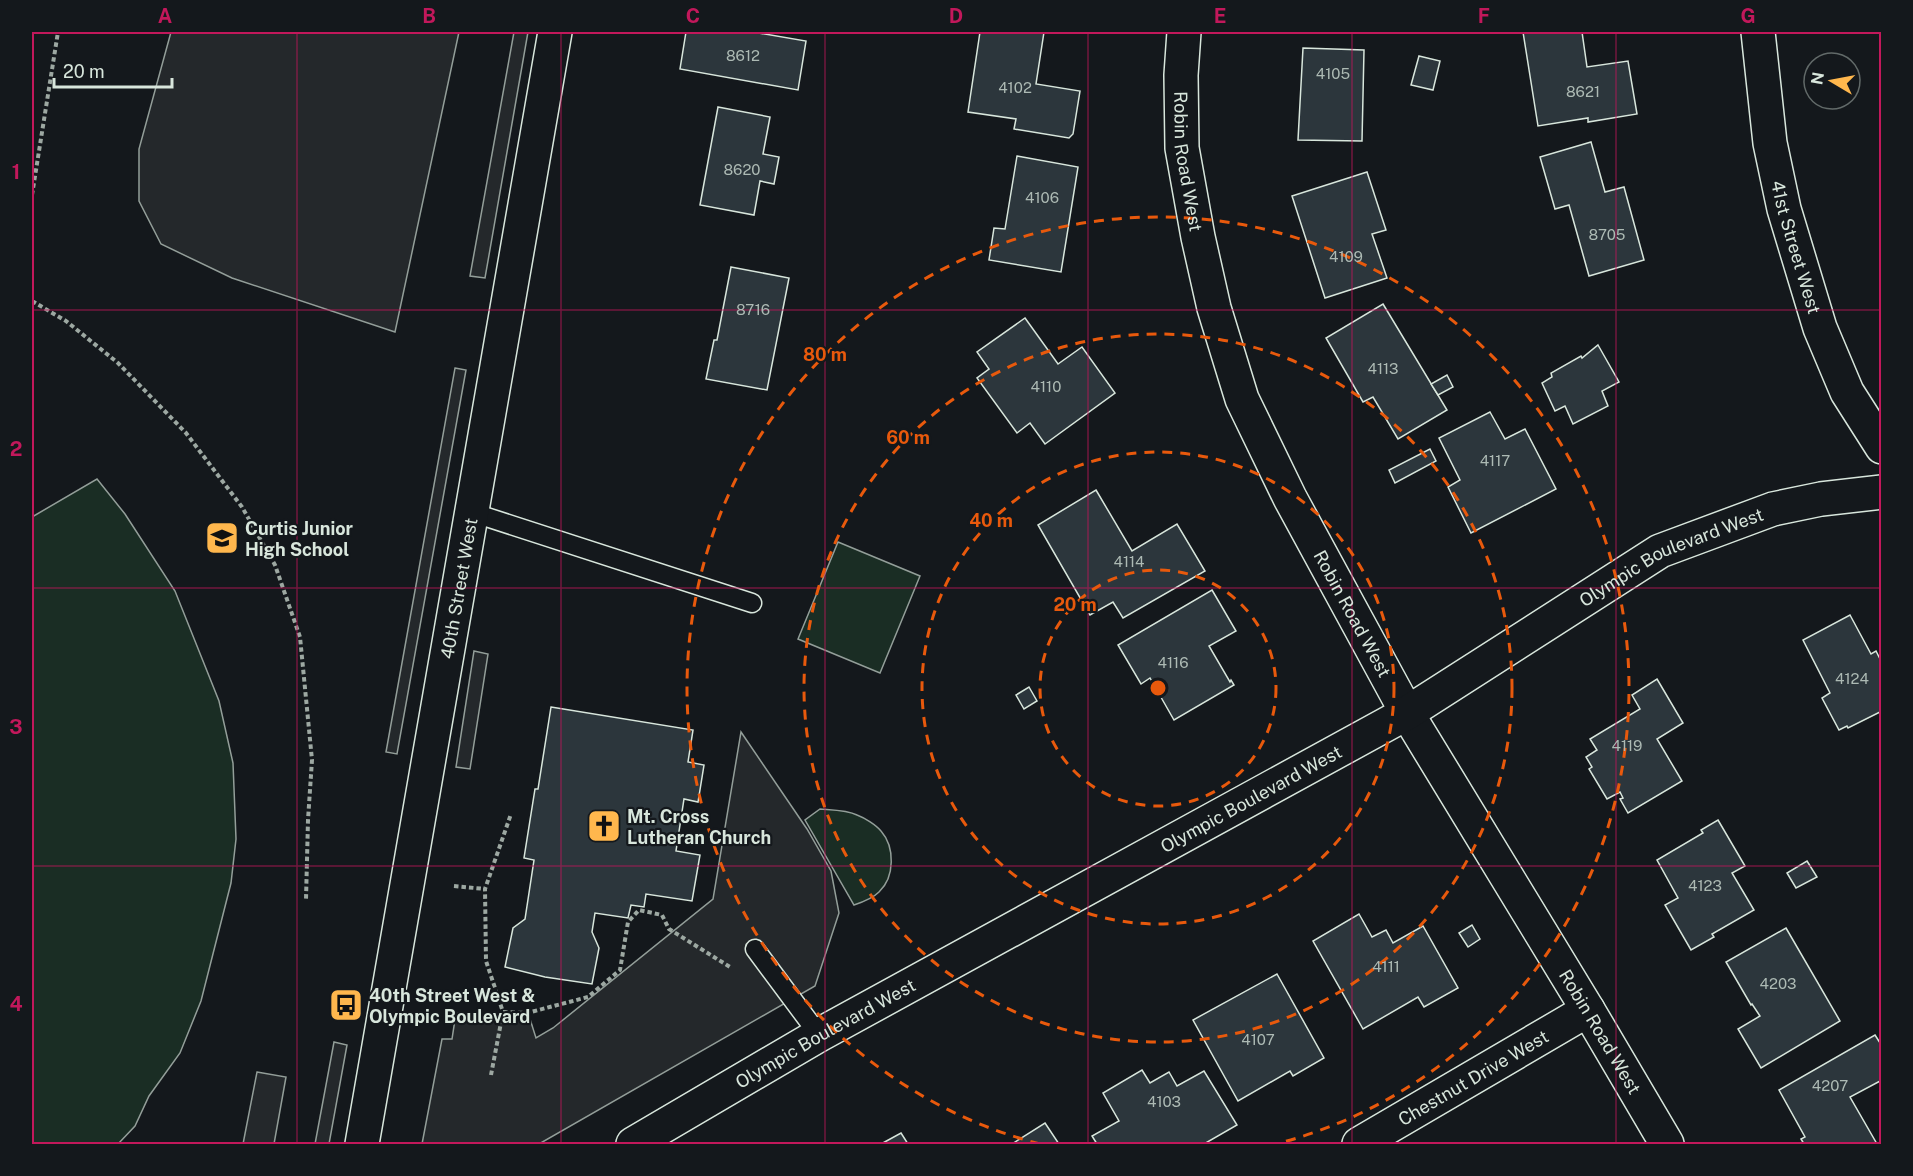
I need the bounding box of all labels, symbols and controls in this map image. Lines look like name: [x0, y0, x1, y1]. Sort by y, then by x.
text: A: [158, 4, 172, 28]
text: B: [422, 4, 436, 28]
text: C: [686, 4, 700, 28]
text: D: [949, 4, 963, 28]
text: E: [1214, 4, 1226, 28]
text: F: [1478, 4, 1490, 28]
text: G: [1740, 4, 1756, 28]
house number: 8612: [726, 47, 760, 64]
scale bar: [54, 51, 172, 89]
north arrow: [1802, 51, 1862, 111]
text: 20 m: [63, 61, 105, 82]
house number: 4105: [1316, 65, 1350, 82]
text: N: [1807, 71, 1828, 86]
house number: 4102: [998, 79, 1032, 96]
house number: 8621: [1566, 83, 1600, 100]
street label: Robin Road West: [1171, 91, 1207, 233]
text: 1: [12, 160, 20, 184]
house number: 8620: [723, 161, 761, 178]
street label: 41st Street West: [1768, 178, 1826, 316]
house number: 4106: [1025, 189, 1059, 206]
house number: 8705: [1589, 226, 1625, 243]
house number: 4109: [1329, 248, 1363, 265]
house number: 8716: [736, 301, 770, 318]
text: 80 m: [803, 344, 847, 365]
house number: 4113: [1367, 360, 1399, 377]
house number: 4110: [1031, 378, 1061, 395]
text: 60 m: [886, 427, 930, 448]
text: 2: [10, 437, 22, 461]
house number: 4117: [1480, 452, 1510, 469]
street label: Olympic Boulevard West: [1575, 503, 1766, 611]
text: 40 m: [969, 510, 1013, 531]
street label: 40th Street West: [436, 516, 481, 661]
place label: Curtis Junior High School: [245, 518, 354, 560]
school or university icon: Curtis Junior High School: [204, 520, 240, 556]
street label: Robin Road West: [1310, 546, 1396, 681]
house number: 4114: [1113, 553, 1145, 570]
text: 20 m: [1053, 594, 1097, 615]
house number: 4116: [1158, 654, 1188, 671]
house number: 4124: [1835, 670, 1869, 687]
centre of rings: [1148, 678, 1168, 698]
text: 3: [9, 715, 23, 739]
house number: 4119: [1611, 737, 1643, 754]
street label: Olympic Boulevard West: [1157, 740, 1345, 857]
place label: Mt. Cross Lutheran Church: [627, 806, 771, 848]
church icon: Mt. Cross Lutheran Church: [586, 808, 622, 844]
house number: 4123: [1688, 877, 1722, 894]
house number: 4111: [1372, 958, 1400, 975]
street label: Robin Road West: [1555, 965, 1646, 1098]
street label: Olympic Boulevard West: [731, 974, 919, 1092]
house number: 4203: [1760, 975, 1796, 992]
place label: 40th Street West & Olympic Boulevard: [369, 985, 535, 1027]
bus stop icon: 40th Street West & Olympic Boulevard: [328, 987, 364, 1023]
text: 4: [9, 992, 23, 1016]
street label: Chestnut Drive West: [1394, 1025, 1552, 1129]
house number: 4107: [1241, 1031, 1275, 1048]
house number: 4207: [1812, 1077, 1848, 1094]
house number: 4103: [1147, 1093, 1181, 1110]

